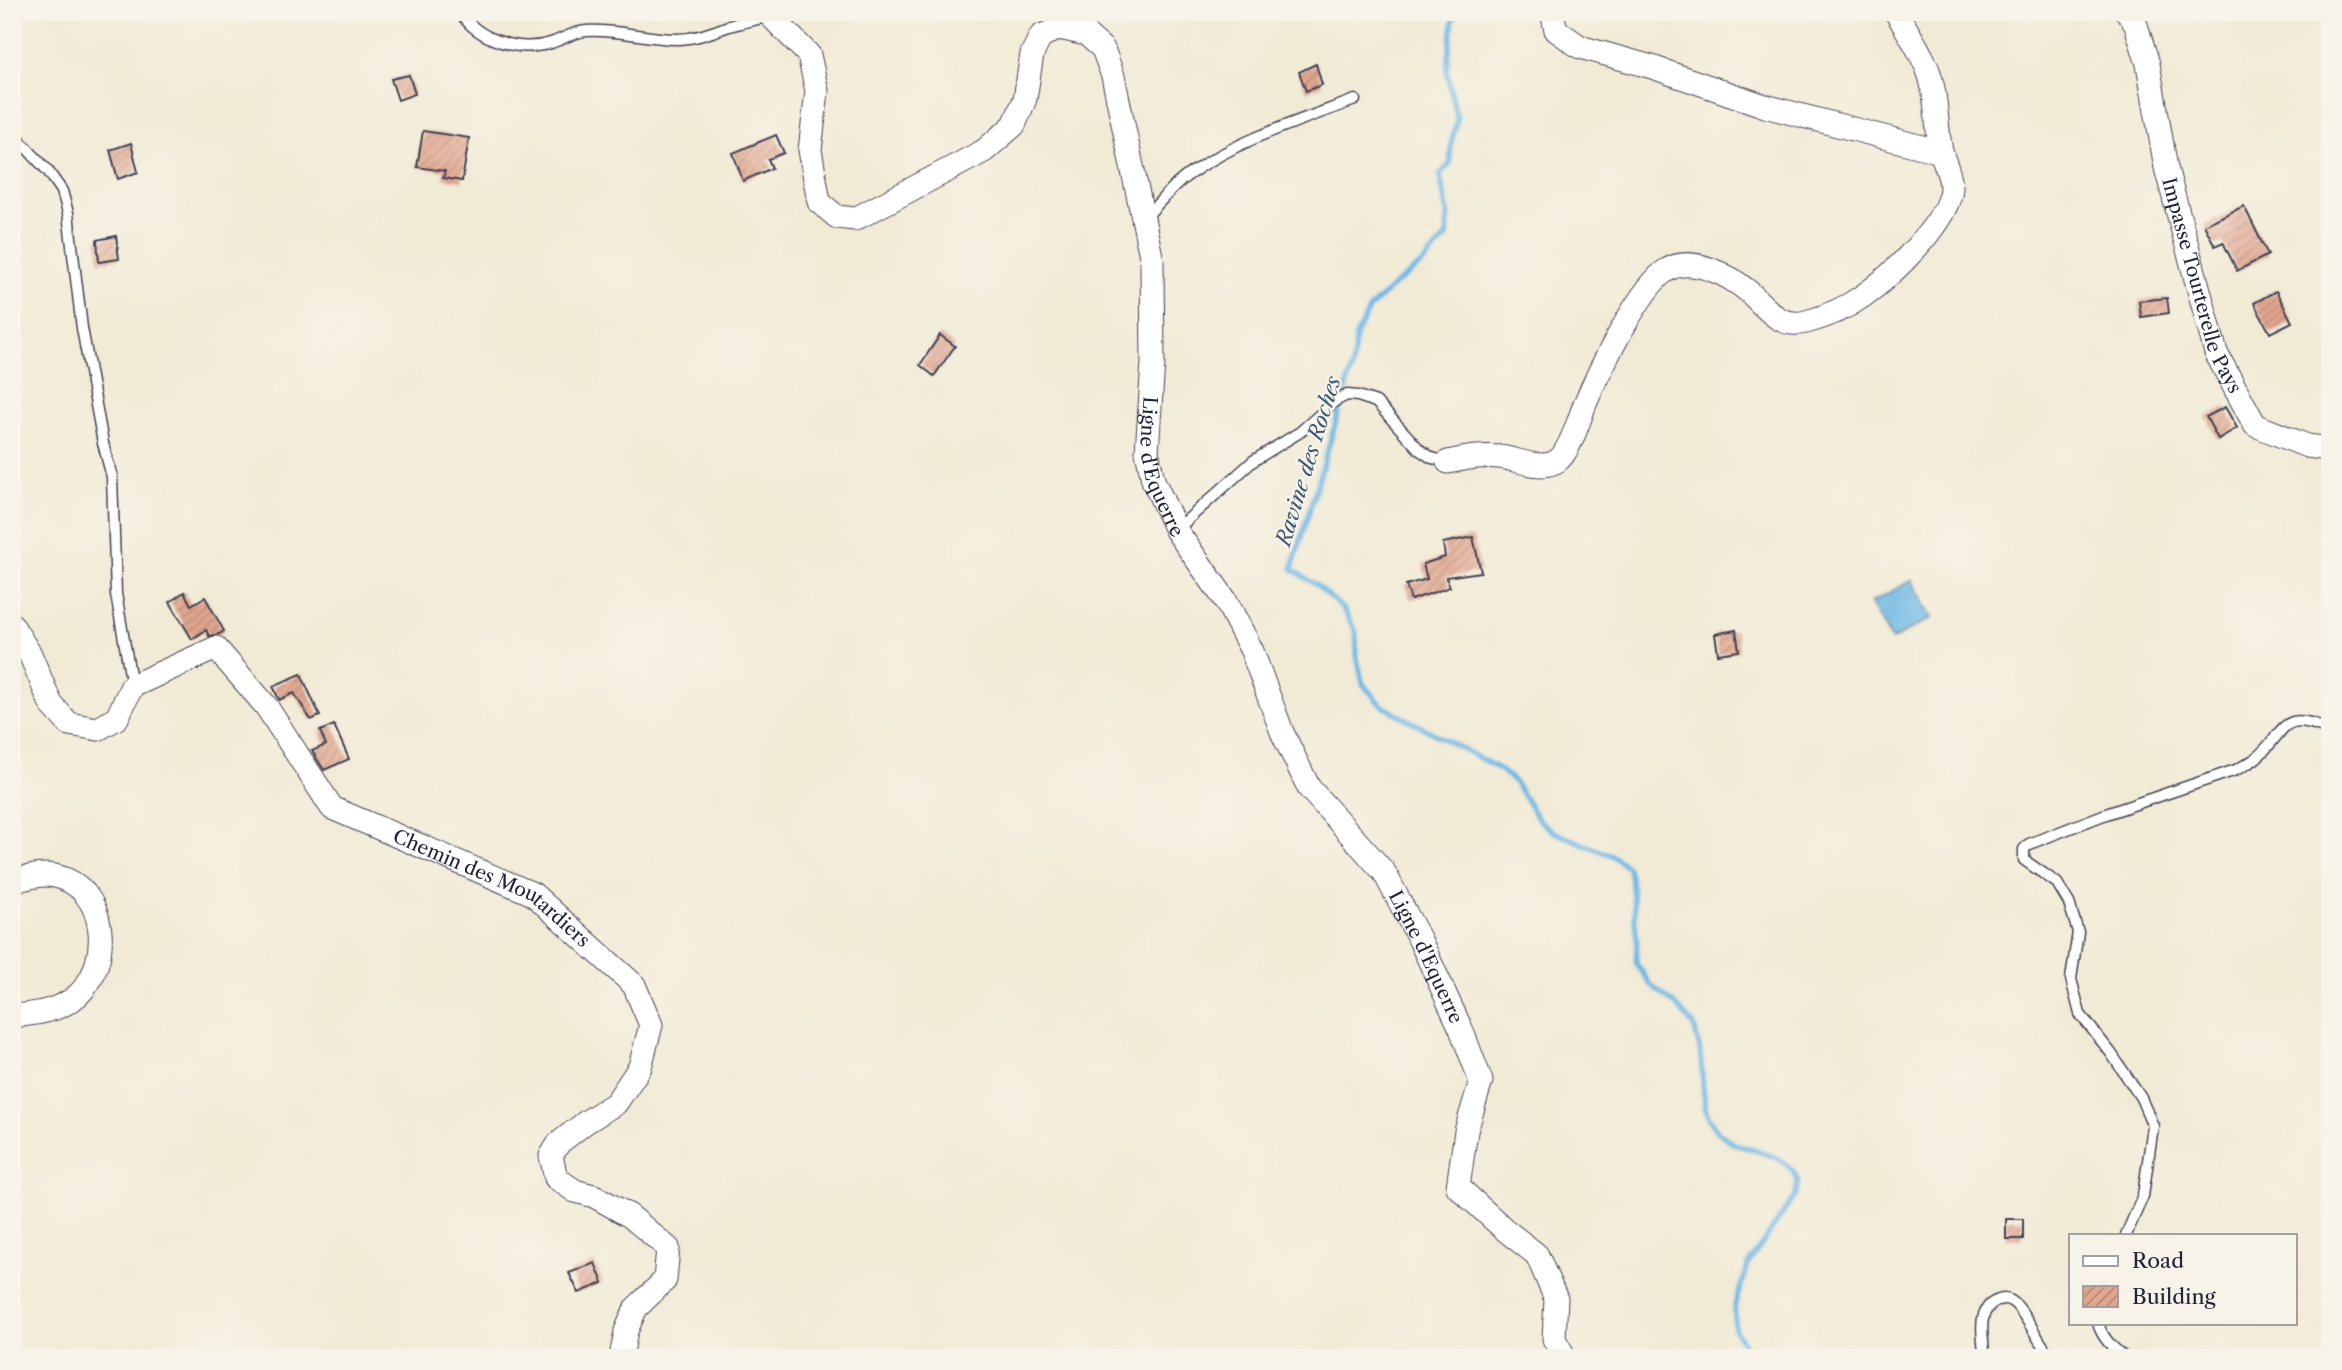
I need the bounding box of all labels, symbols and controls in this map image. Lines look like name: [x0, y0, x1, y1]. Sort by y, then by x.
street label: Impasse Tourterelle Pays: [2158, 175, 2247, 397]
water label: Ravine des Roches: [1270, 372, 1346, 551]
street label: Ligne d'Equerre: [1135, 396, 1189, 541]
street label: Chemin des Moutardiers: [390, 824, 595, 952]
street label: Ligne d'Equerre: [1384, 886, 1468, 1027]
legend: [2069, 1234, 2296, 1324]
text: Road: [2132, 1248, 2184, 1273]
text: Building: [2132, 1284, 2217, 1309]

